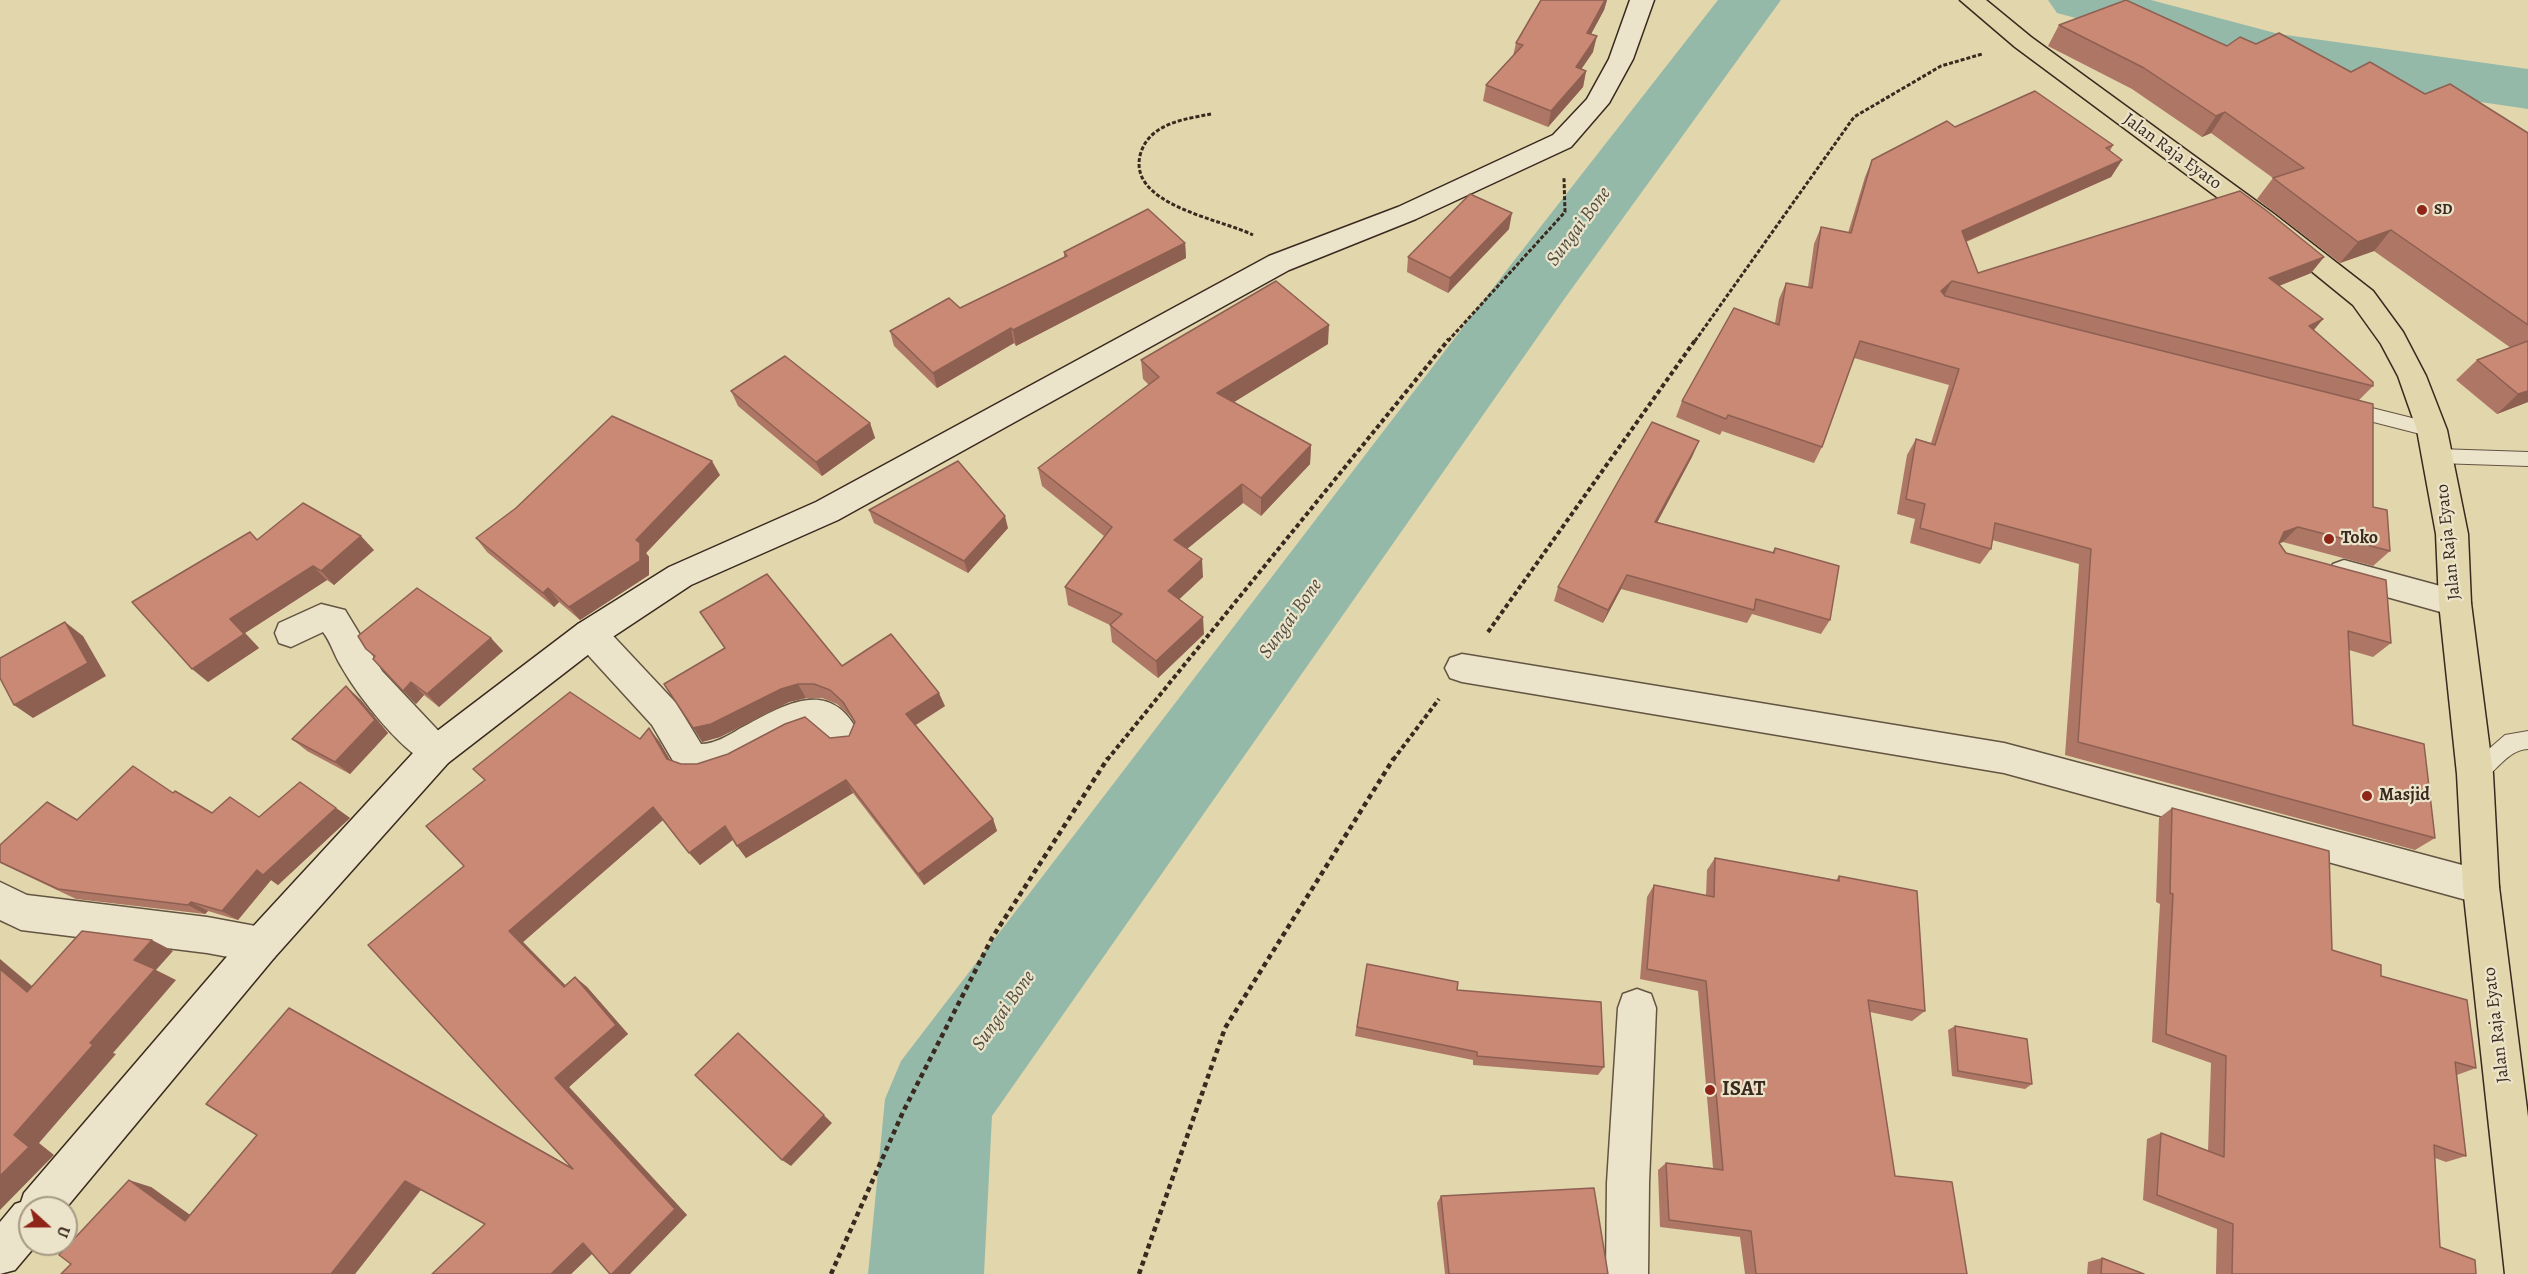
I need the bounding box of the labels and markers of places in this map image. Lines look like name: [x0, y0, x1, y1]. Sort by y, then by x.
place label: SD: [2434, 201, 2452, 219]
marker: SD: [2415, 203, 2429, 217]
place label: Toko: [2341, 528, 2378, 550]
marker: Toko: [2322, 532, 2336, 546]
place label: Masjid: [2379, 785, 2430, 807]
marker: Masjid: [2360, 789, 2374, 803]
place label: ISAT: [1722, 1077, 1765, 1103]
marker: ISAT: [1703, 1083, 1717, 1097]

